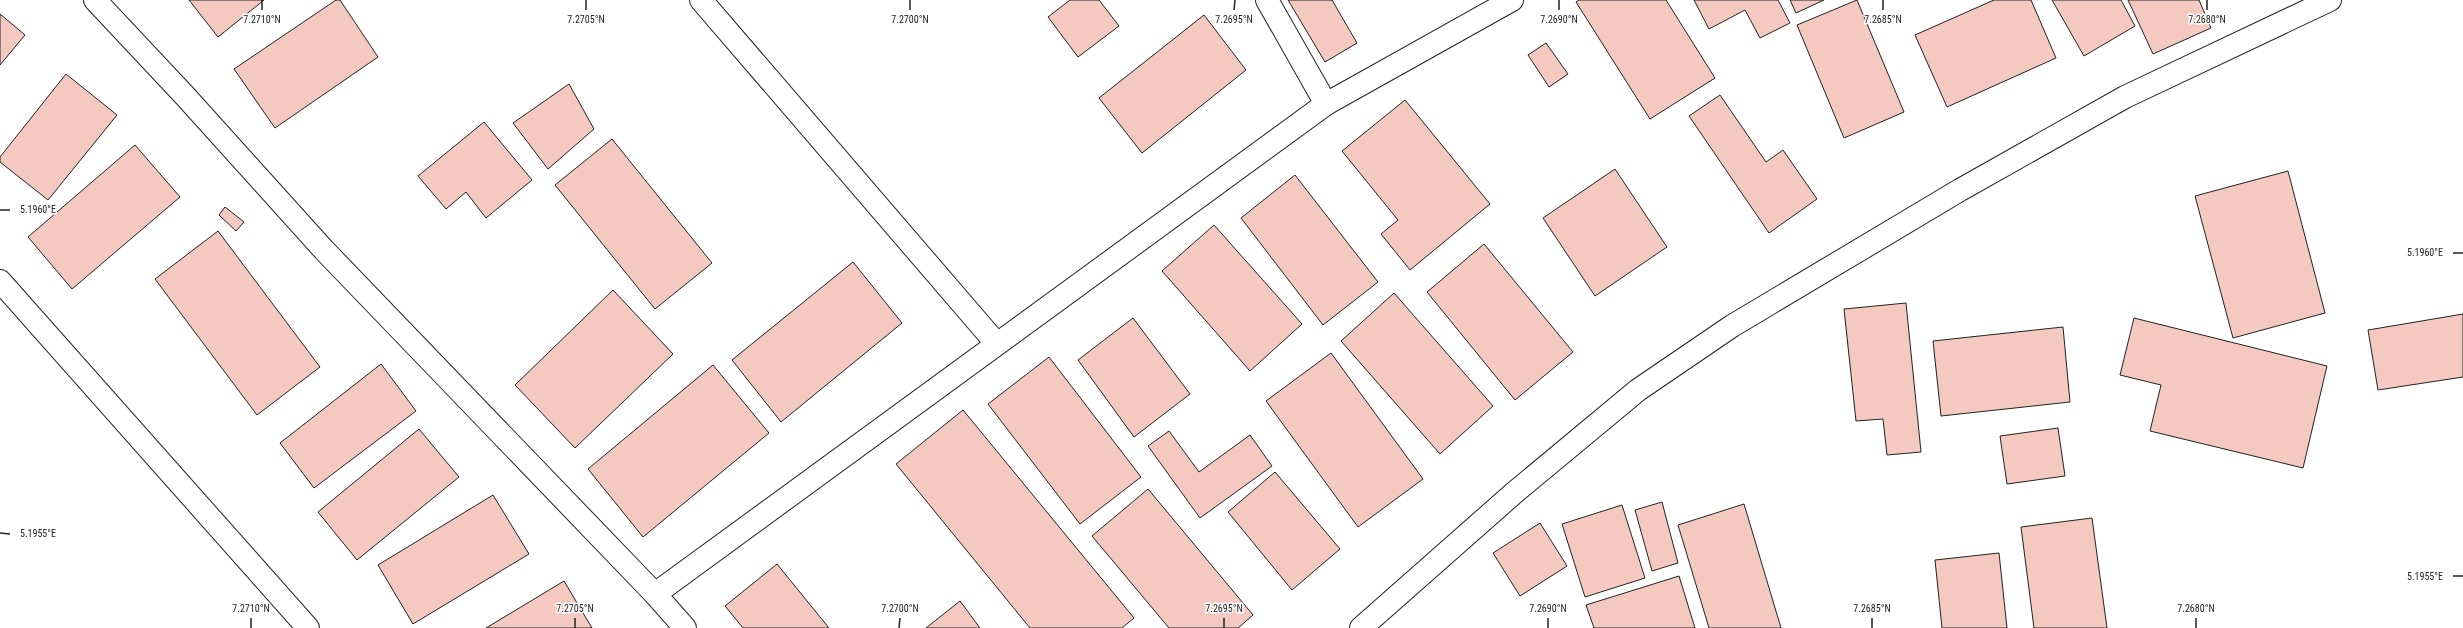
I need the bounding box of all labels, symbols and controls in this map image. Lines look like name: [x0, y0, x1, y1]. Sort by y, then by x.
text: 7.2710°N: [243, 14, 281, 25]
text: 7.2705°N: [567, 14, 605, 25]
text: 7.2700°N: [891, 14, 929, 25]
text: 7.2695°N: [1215, 14, 1253, 25]
text: 7.2690°N: [1540, 14, 1578, 25]
text: 7.2685°N: [1864, 14, 1902, 25]
text: 7.2680°N: [2188, 14, 2226, 25]
text: 5.1960°E: [20, 204, 56, 215]
text: 5.1960°E: [2407, 247, 2443, 258]
text: 5.1955°E: [20, 528, 56, 539]
text: 5.1955°E: [2407, 571, 2443, 582]
text: 7.2710°N: [232, 603, 270, 614]
text: 7.2705°N: [556, 603, 594, 614]
text: 7.2700°N: [881, 603, 919, 614]
text: 7.2695°N: [1205, 603, 1243, 614]
text: 7.2690°N: [1529, 603, 1567, 614]
text: 7.2685°N: [1853, 603, 1891, 614]
text: 7.2680°N: [2177, 603, 2215, 614]

